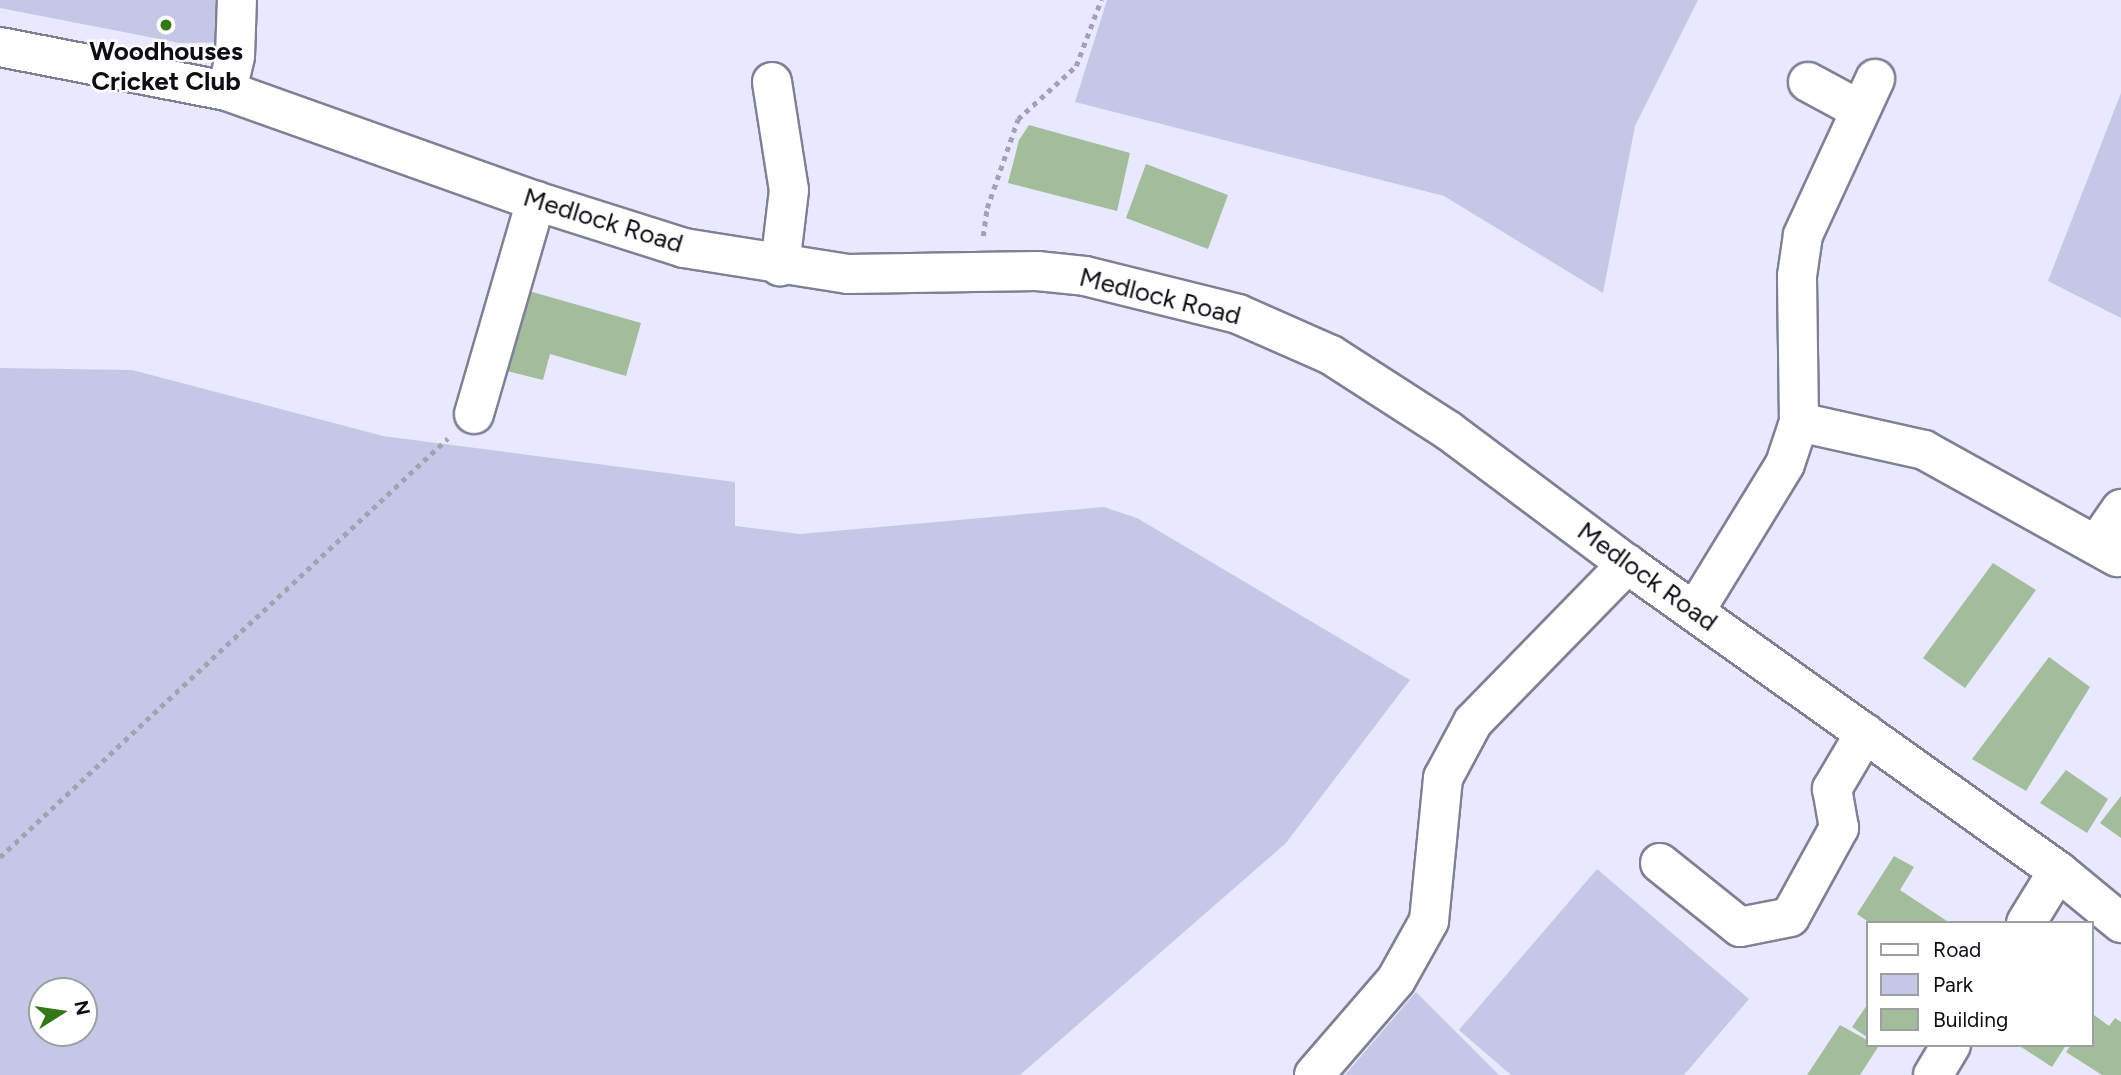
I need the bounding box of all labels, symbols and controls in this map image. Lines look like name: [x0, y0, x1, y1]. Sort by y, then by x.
marker: Woodhouses Cricket Club: [158, 17, 174, 33]
place label: Woodhouses Cricket Club: [89, 36, 243, 98]
street label: Medlock Road: [519, 182, 687, 260]
street label: Medlock Road: [1076, 262, 1244, 332]
street label: Medlock Road: [1571, 516, 1723, 638]
legend: [1866, 921, 2093, 1047]
text: Road: [1933, 937, 1981, 962]
text: Park: [1933, 972, 1973, 997]
north arrow: [28, 977, 98, 1047]
text: N: [69, 998, 95, 1018]
text: Building: [1933, 1007, 2008, 1032]

